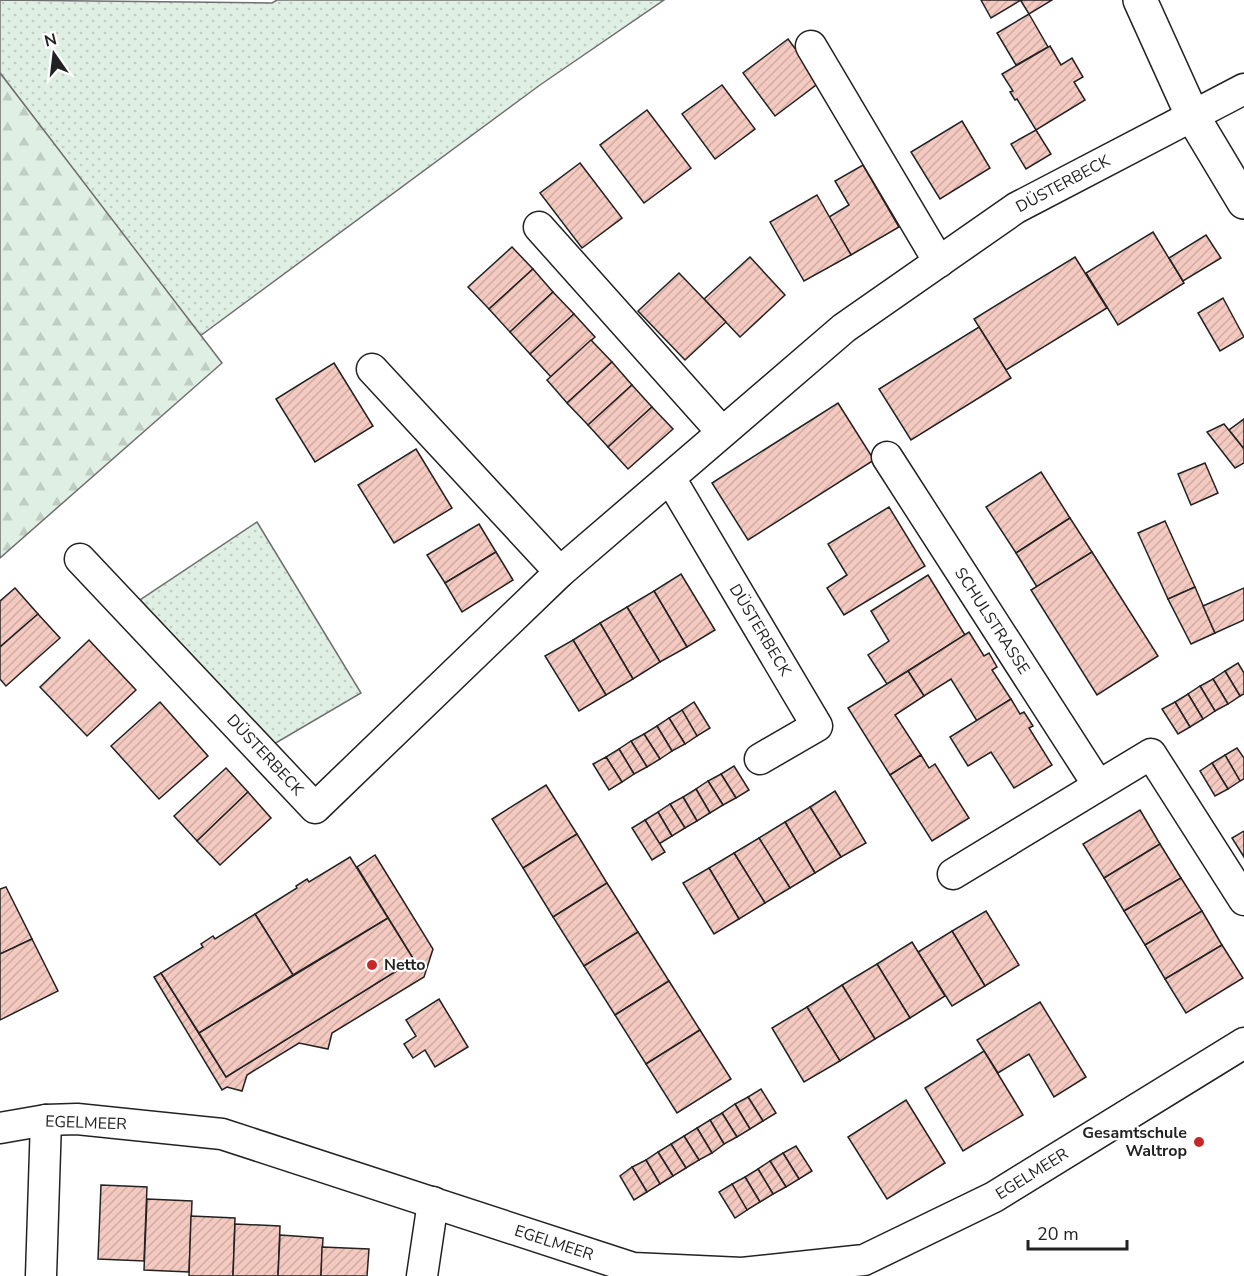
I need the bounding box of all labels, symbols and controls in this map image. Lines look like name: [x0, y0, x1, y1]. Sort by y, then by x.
north arrow: [24, 24, 84, 84]
text: N: [42, 28, 59, 53]
street label: DÜSTERBECK: [1012, 149, 1115, 218]
street label: SCHULSTRASSE: [949, 563, 1035, 679]
street label: DÜSTERBECK: [724, 580, 797, 681]
street label: DÜSTERBECK: [222, 710, 309, 801]
place label: Netto: [384, 954, 426, 976]
marker: Netto: [365, 958, 379, 972]
street label: EGELMEER: [45, 1111, 128, 1135]
place label: Gesamtschule Waltrop: [1082, 1122, 1187, 1162]
marker: Gesamtschule Waltrop: [1192, 1135, 1206, 1149]
street label: EGELMEER: [991, 1143, 1073, 1205]
scale bar: [1028, 1213, 1127, 1251]
street label: EGELMEER: [512, 1220, 597, 1266]
text: 20 m: [1037, 1222, 1079, 1246]

